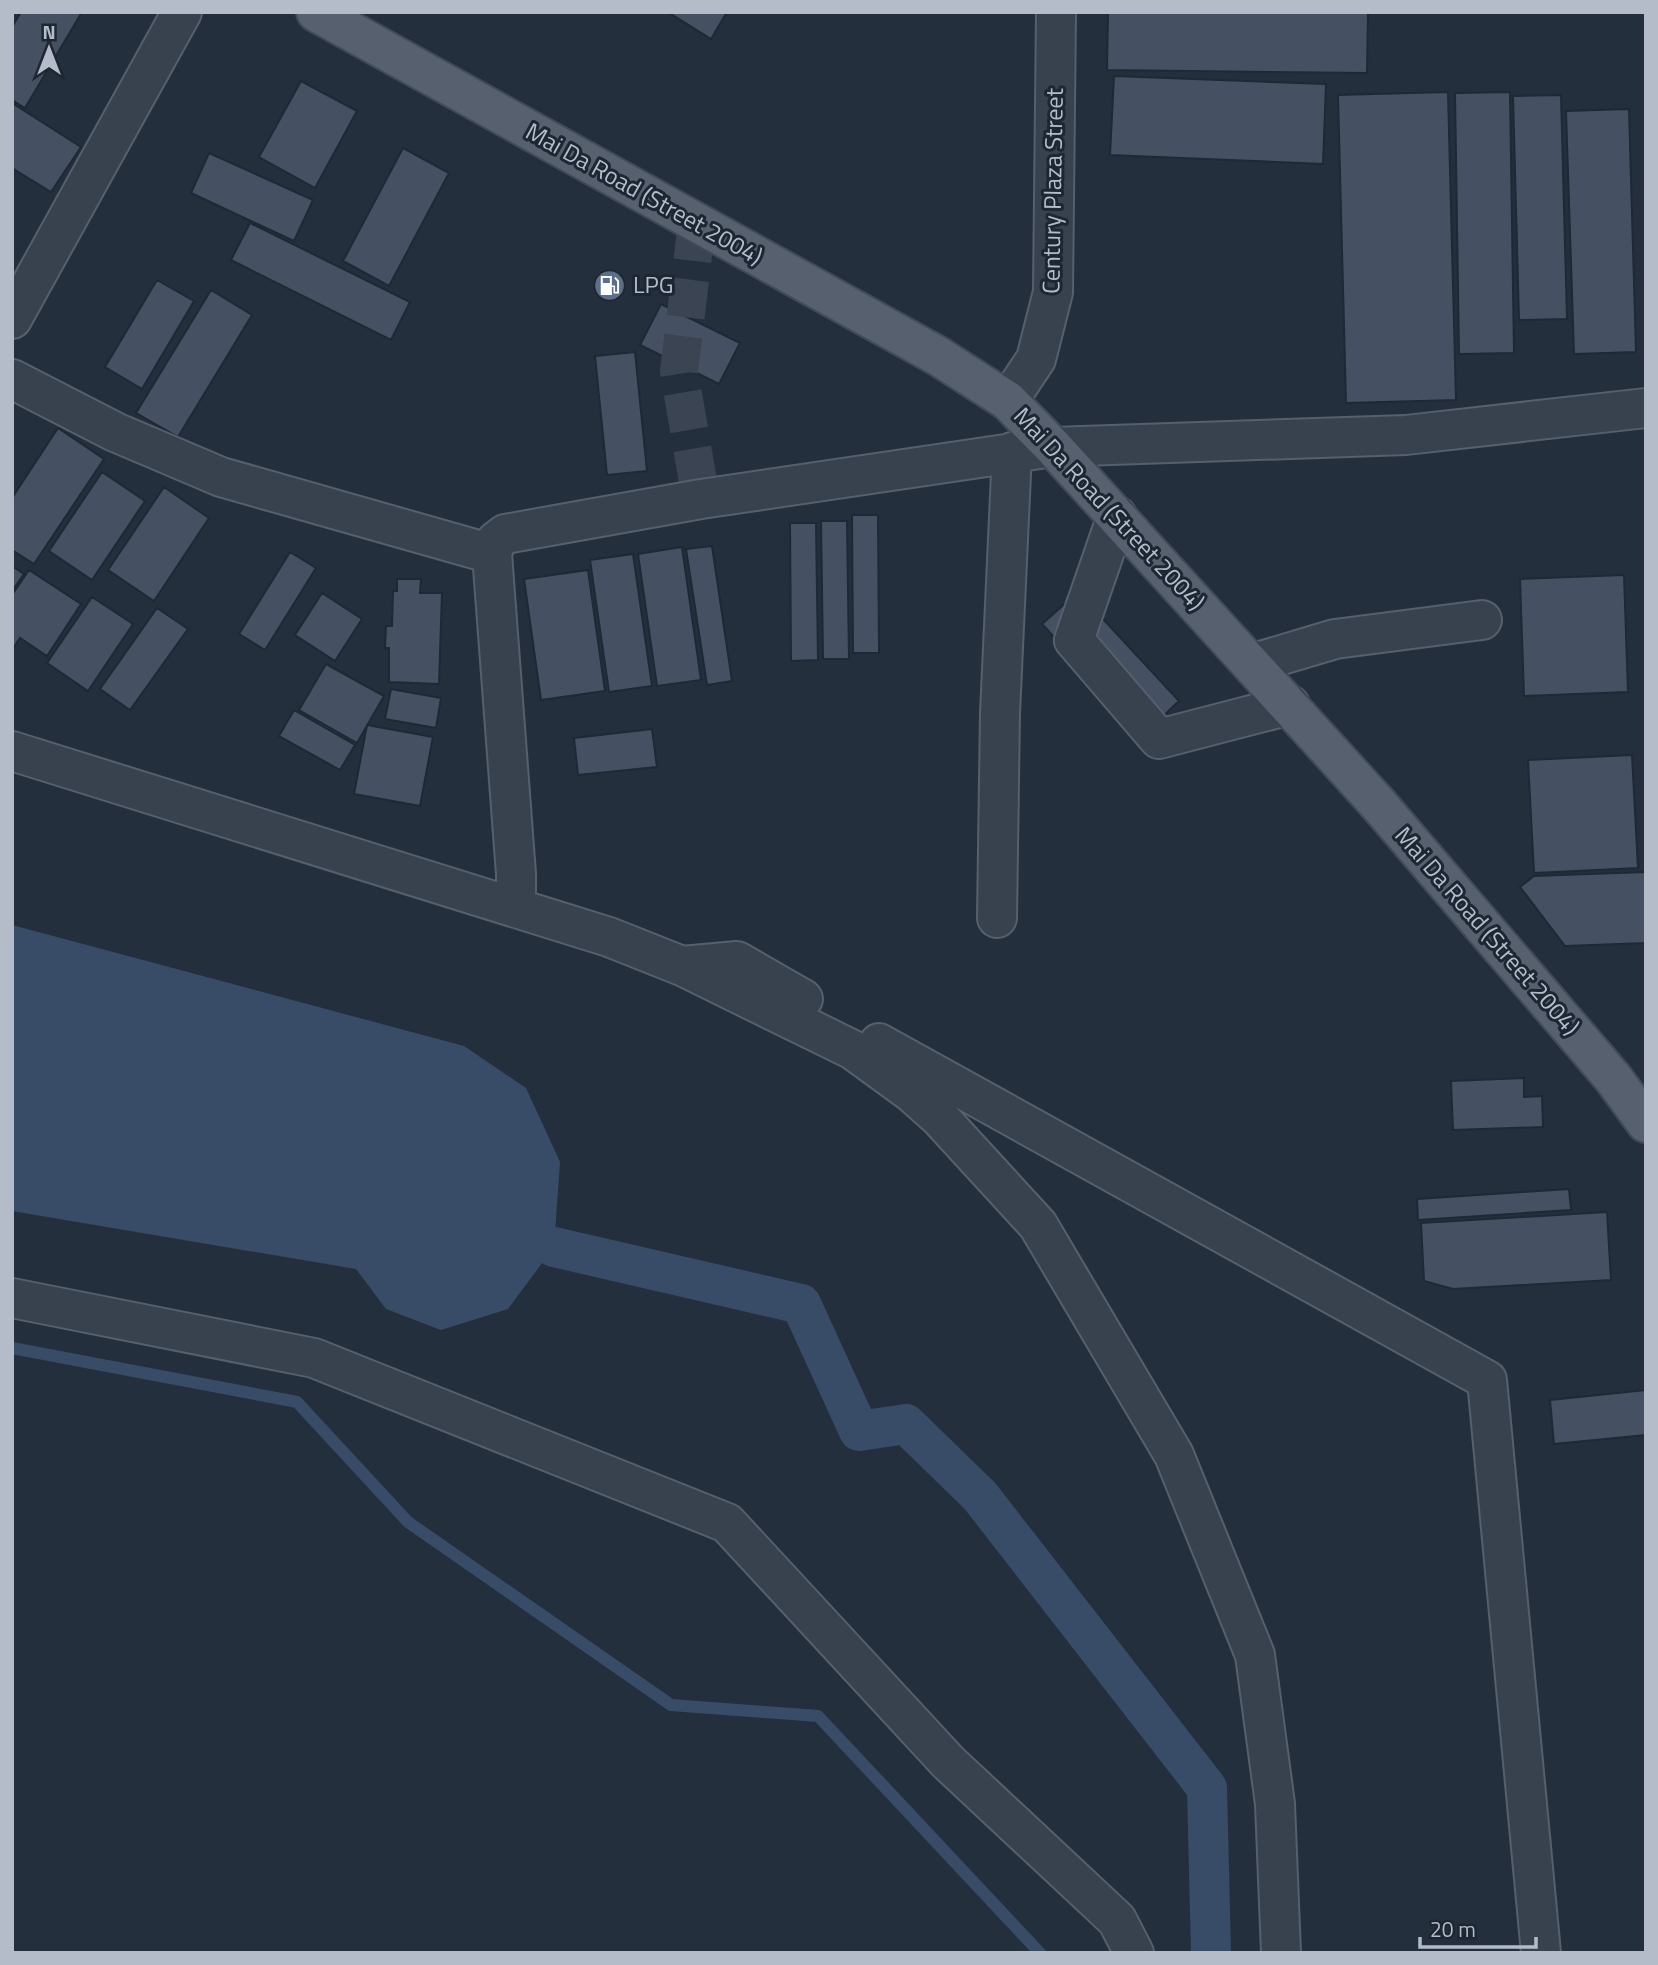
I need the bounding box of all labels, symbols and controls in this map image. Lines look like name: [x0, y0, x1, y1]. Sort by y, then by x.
north arrow: [14, 14, 84, 84]
text: N: [42, 17, 56, 46]
street label: Century Plaza Street: [1032, 87, 1072, 294]
street label: Mai Da Road (Street 2004): [519, 113, 770, 273]
place label: LPG: [633, 266, 674, 302]
fuel station icon: LPG: [593, 268, 627, 302]
street label: Mai Da Road (Street 2004): [1006, 399, 1214, 618]
street label: Mai Da Road (Street 2004): [1387, 818, 1589, 1043]
scale bar: [1420, 1906, 1536, 1950]
text: 20 m: [1430, 1913, 1476, 1945]

